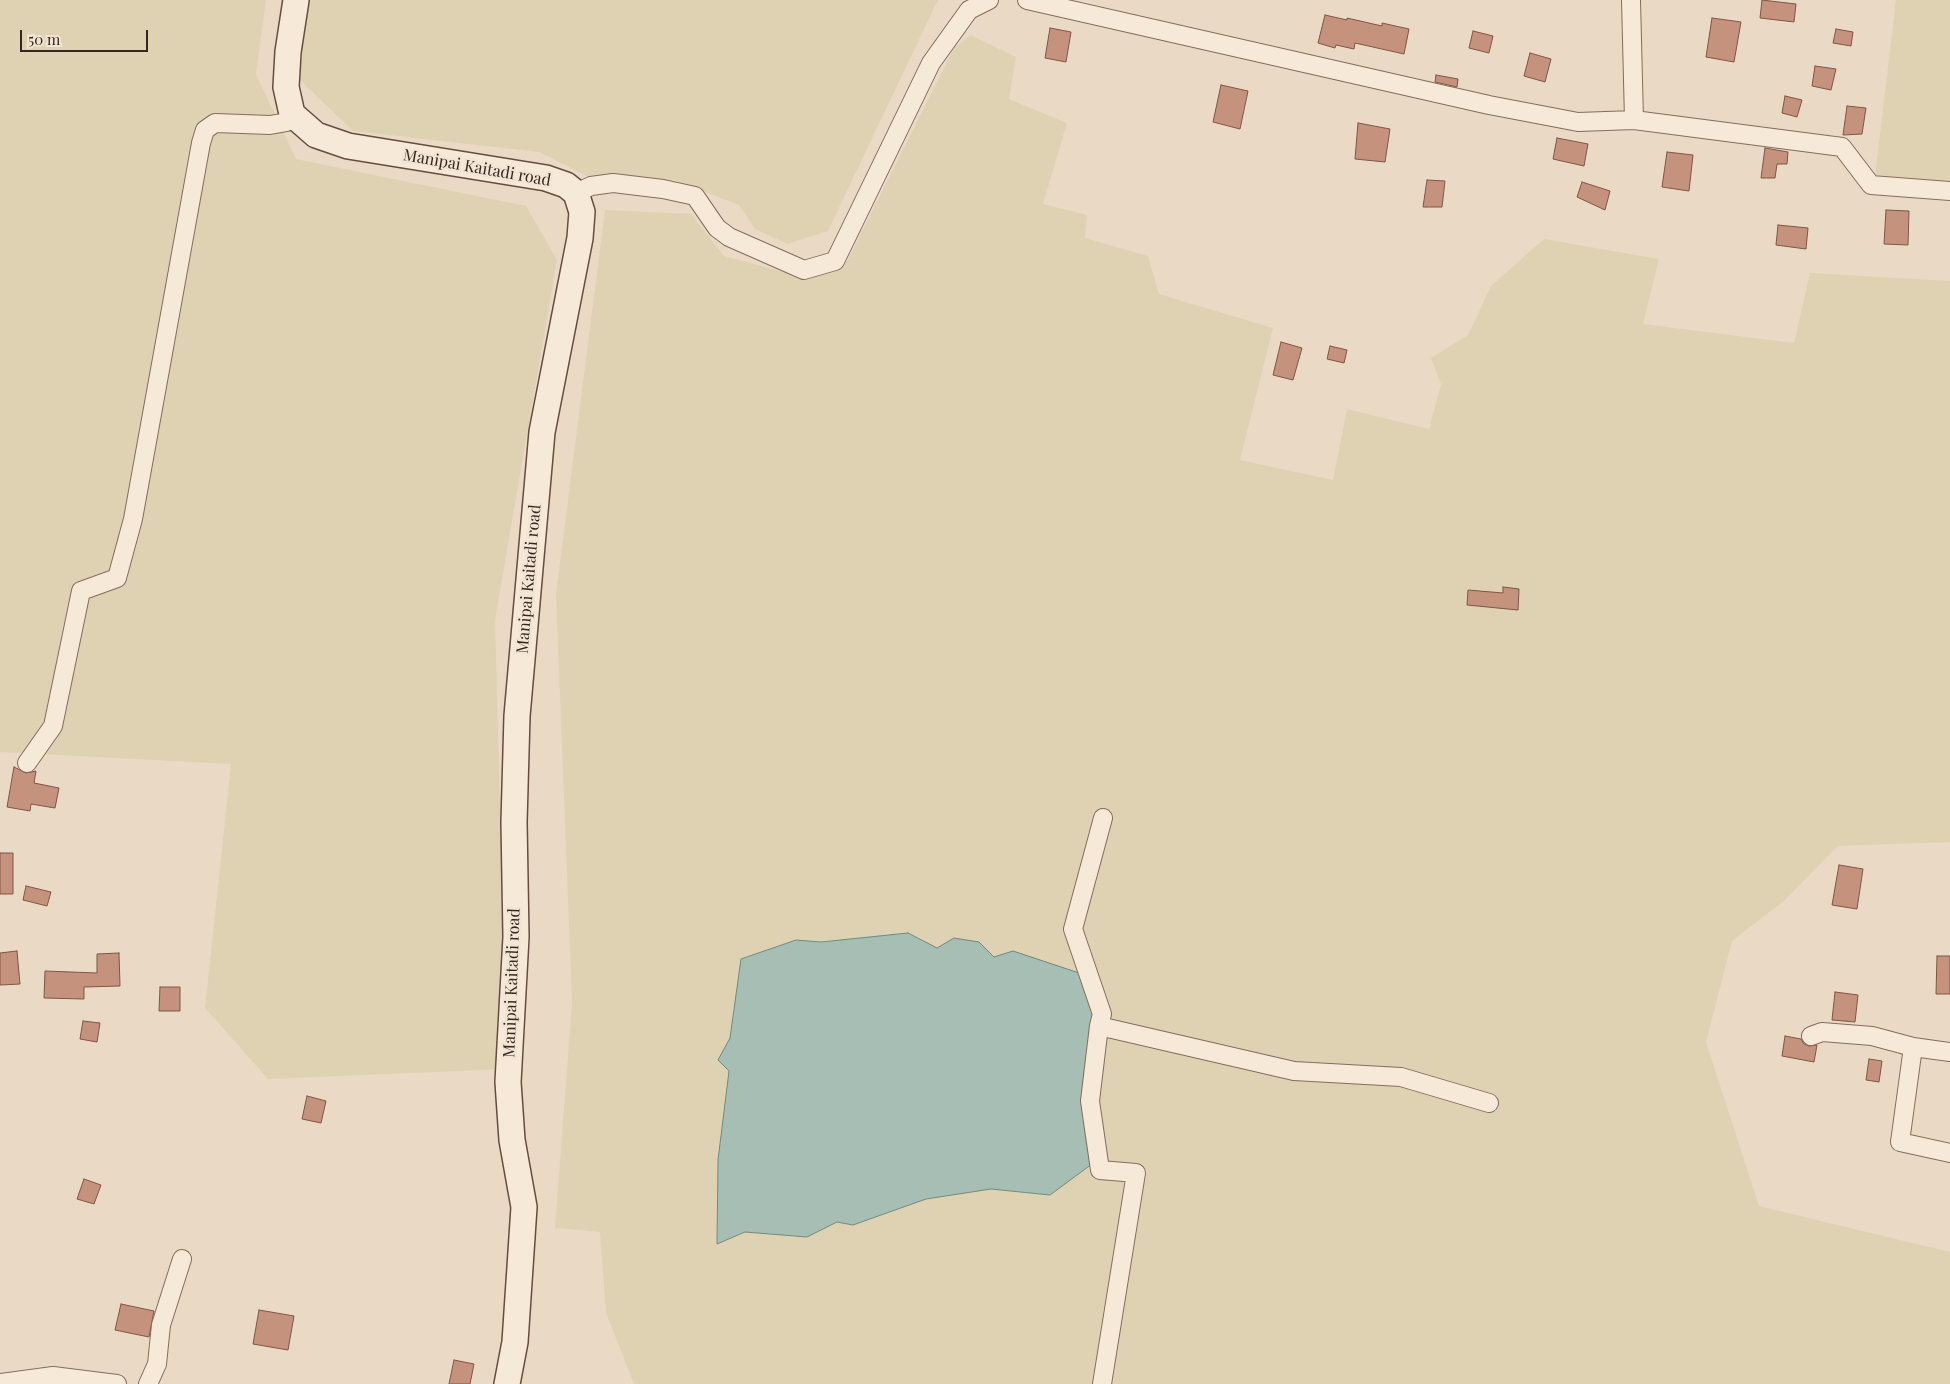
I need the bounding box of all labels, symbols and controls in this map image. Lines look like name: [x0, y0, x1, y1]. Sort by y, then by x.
scale bar: [22, 20, 150, 52]
text: 50 m: [28, 29, 60, 49]
street label: Manipai Kaitadi road: [402, 146, 552, 190]
street label: Manipai Kaitadi road: [513, 504, 545, 654]
street label: Manipai Kaitadi road: [500, 908, 524, 1058]

